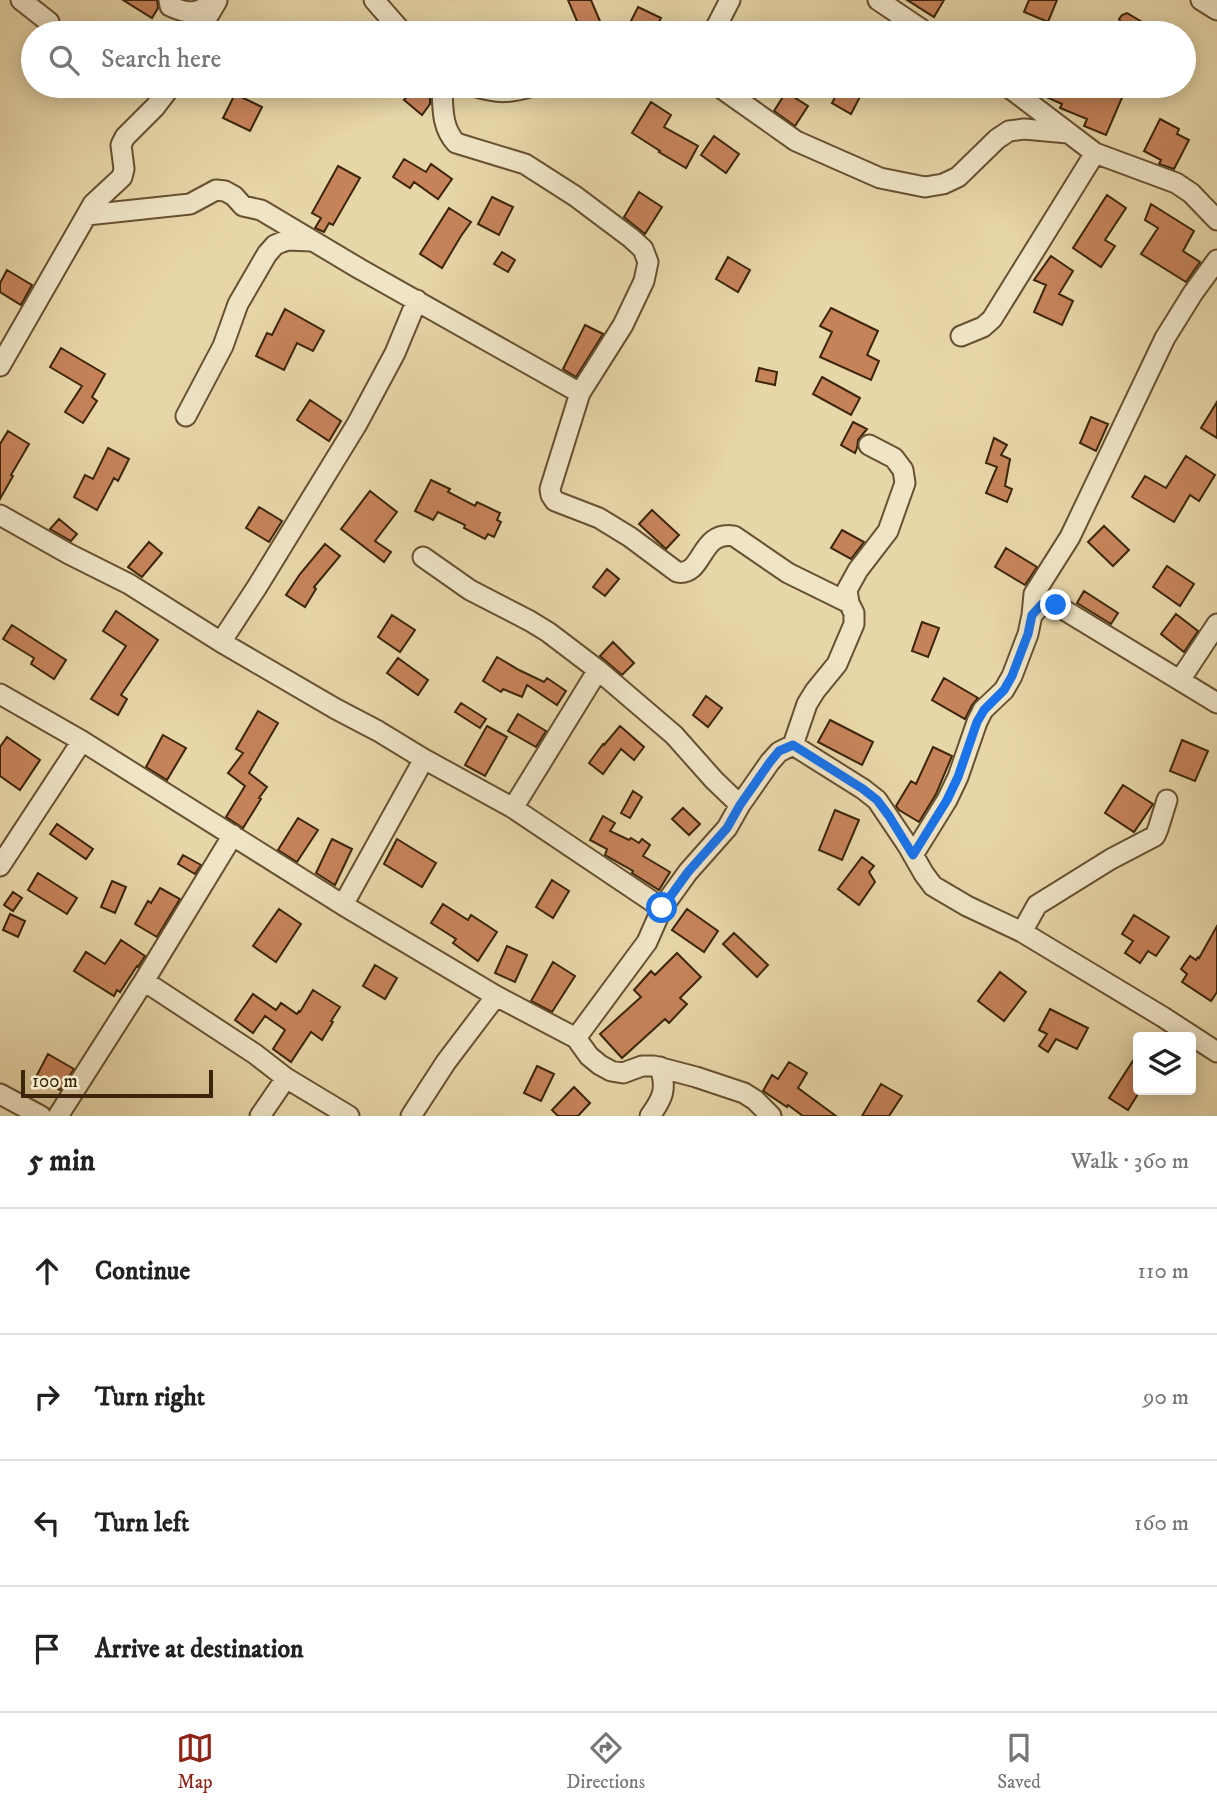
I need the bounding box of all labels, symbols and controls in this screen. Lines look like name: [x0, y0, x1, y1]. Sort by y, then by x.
search box: [21, 21, 1196, 98]
icon: search: [45, 41, 83, 79]
text: Search here: [101, 43, 221, 76]
route end: [1040, 589, 1071, 620]
route start: [646, 892, 677, 923]
map controls: [1133, 1032, 1196, 1095]
button: layers: [1133, 1032, 1196, 1095]
scale bar: [21, 1067, 214, 1099]
text: 100 m: [32, 1070, 78, 1093]
text: 5 min: [28, 1143, 95, 1180]
text: Walk · 360 m: [1071, 1147, 1189, 1176]
icon: ahead: [28, 1252, 66, 1290]
text: Continue: [95, 1255, 190, 1288]
text: 110 m: [1138, 1257, 1189, 1286]
icon: right: [28, 1378, 66, 1416]
text: Turn right: [95, 1381, 205, 1414]
text: 90 m: [1143, 1383, 1189, 1412]
icon: left: [28, 1504, 66, 1542]
text: Turn left: [95, 1507, 189, 1540]
text: 160 m: [1134, 1509, 1189, 1538]
icon: arrive: [28, 1630, 66, 1668]
text: Arrive at destination: [95, 1633, 304, 1666]
tab: Map: [176, 1729, 214, 1794]
tab: Directions: [566, 1729, 645, 1794]
tab: Saved: [997, 1729, 1041, 1794]

